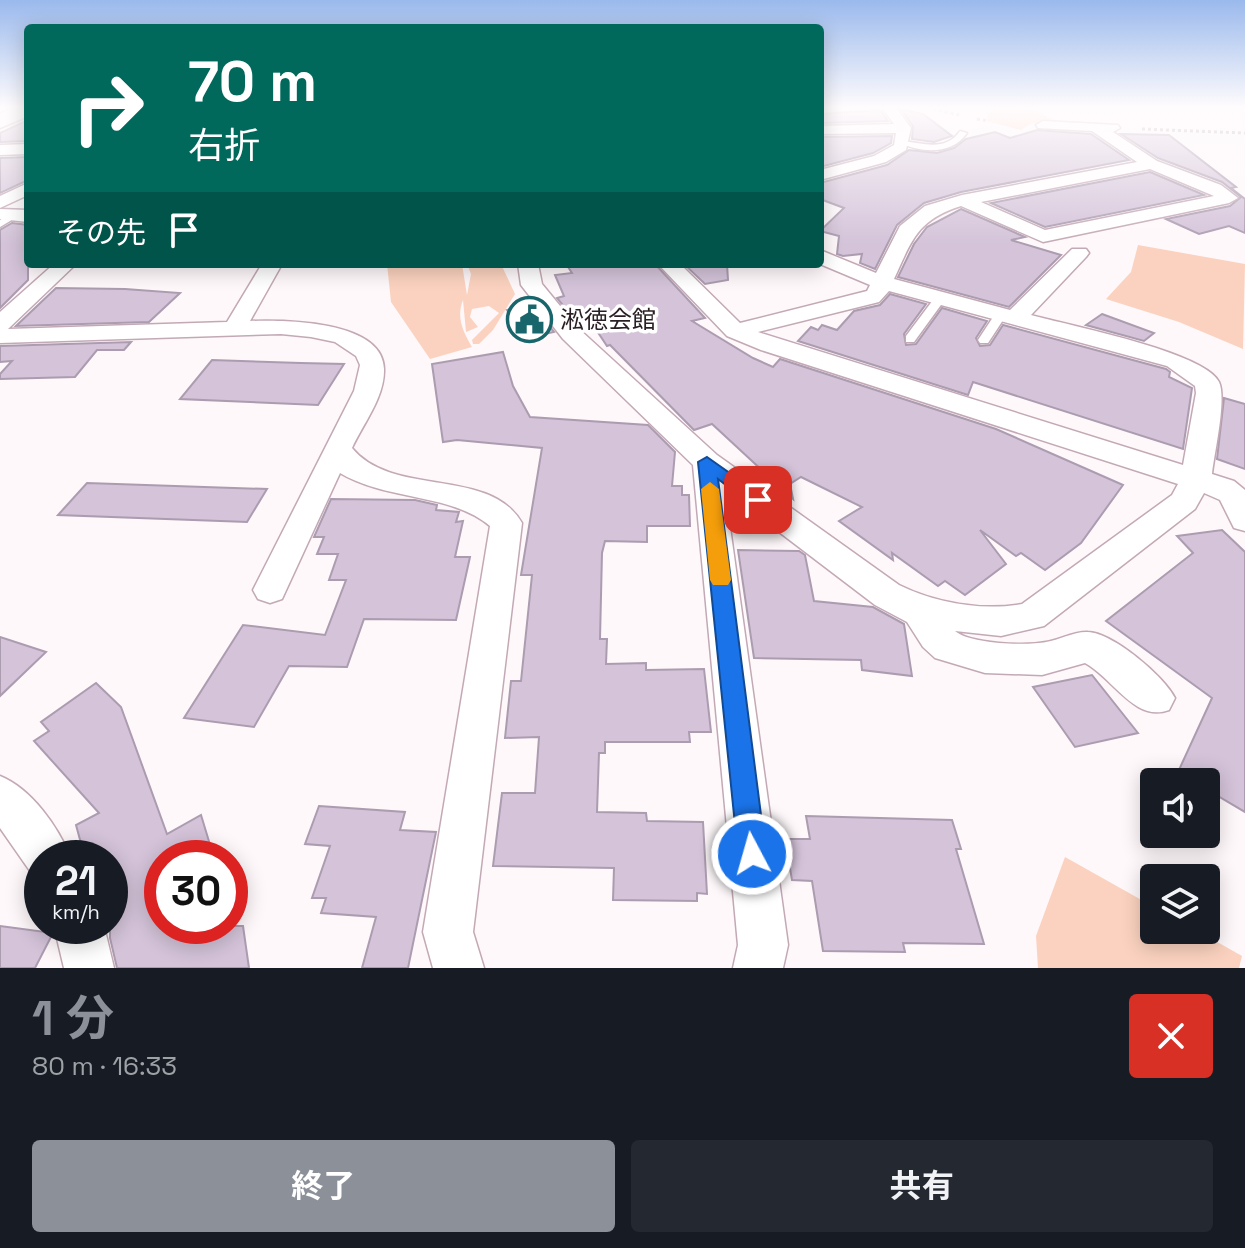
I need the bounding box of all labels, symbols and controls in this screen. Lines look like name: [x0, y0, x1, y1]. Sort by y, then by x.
text: 70 m: [188, 46, 317, 117]
icon: right: [56, 56, 160, 160]
text: 右折: [188, 123, 260, 169]
icon: arrive: [162, 208, 206, 252]
text: その先: [56, 213, 146, 252]
public building icon: 淞徳会館: [505, 296, 553, 344]
place label: 淞徳会館: [560, 304, 656, 335]
pin: [724, 466, 792, 534]
icon: arrive: [736, 478, 780, 522]
map controls: [1140, 768, 1220, 944]
button: sound: [1140, 768, 1220, 848]
position arrow: [710, 812, 794, 896]
speed limit sign: 30: [144, 840, 248, 944]
text: 21: [55, 856, 97, 907]
button: layers: [1140, 864, 1220, 944]
text: km/h: [52, 899, 100, 925]
text: 1 分: [32, 988, 114, 1049]
button: close: [1129, 994, 1213, 1078]
text: 80 m · 16:33: [32, 1049, 177, 1083]
button: 終了: [32, 1140, 615, 1232]
button: 共有: [631, 1140, 1213, 1232]

